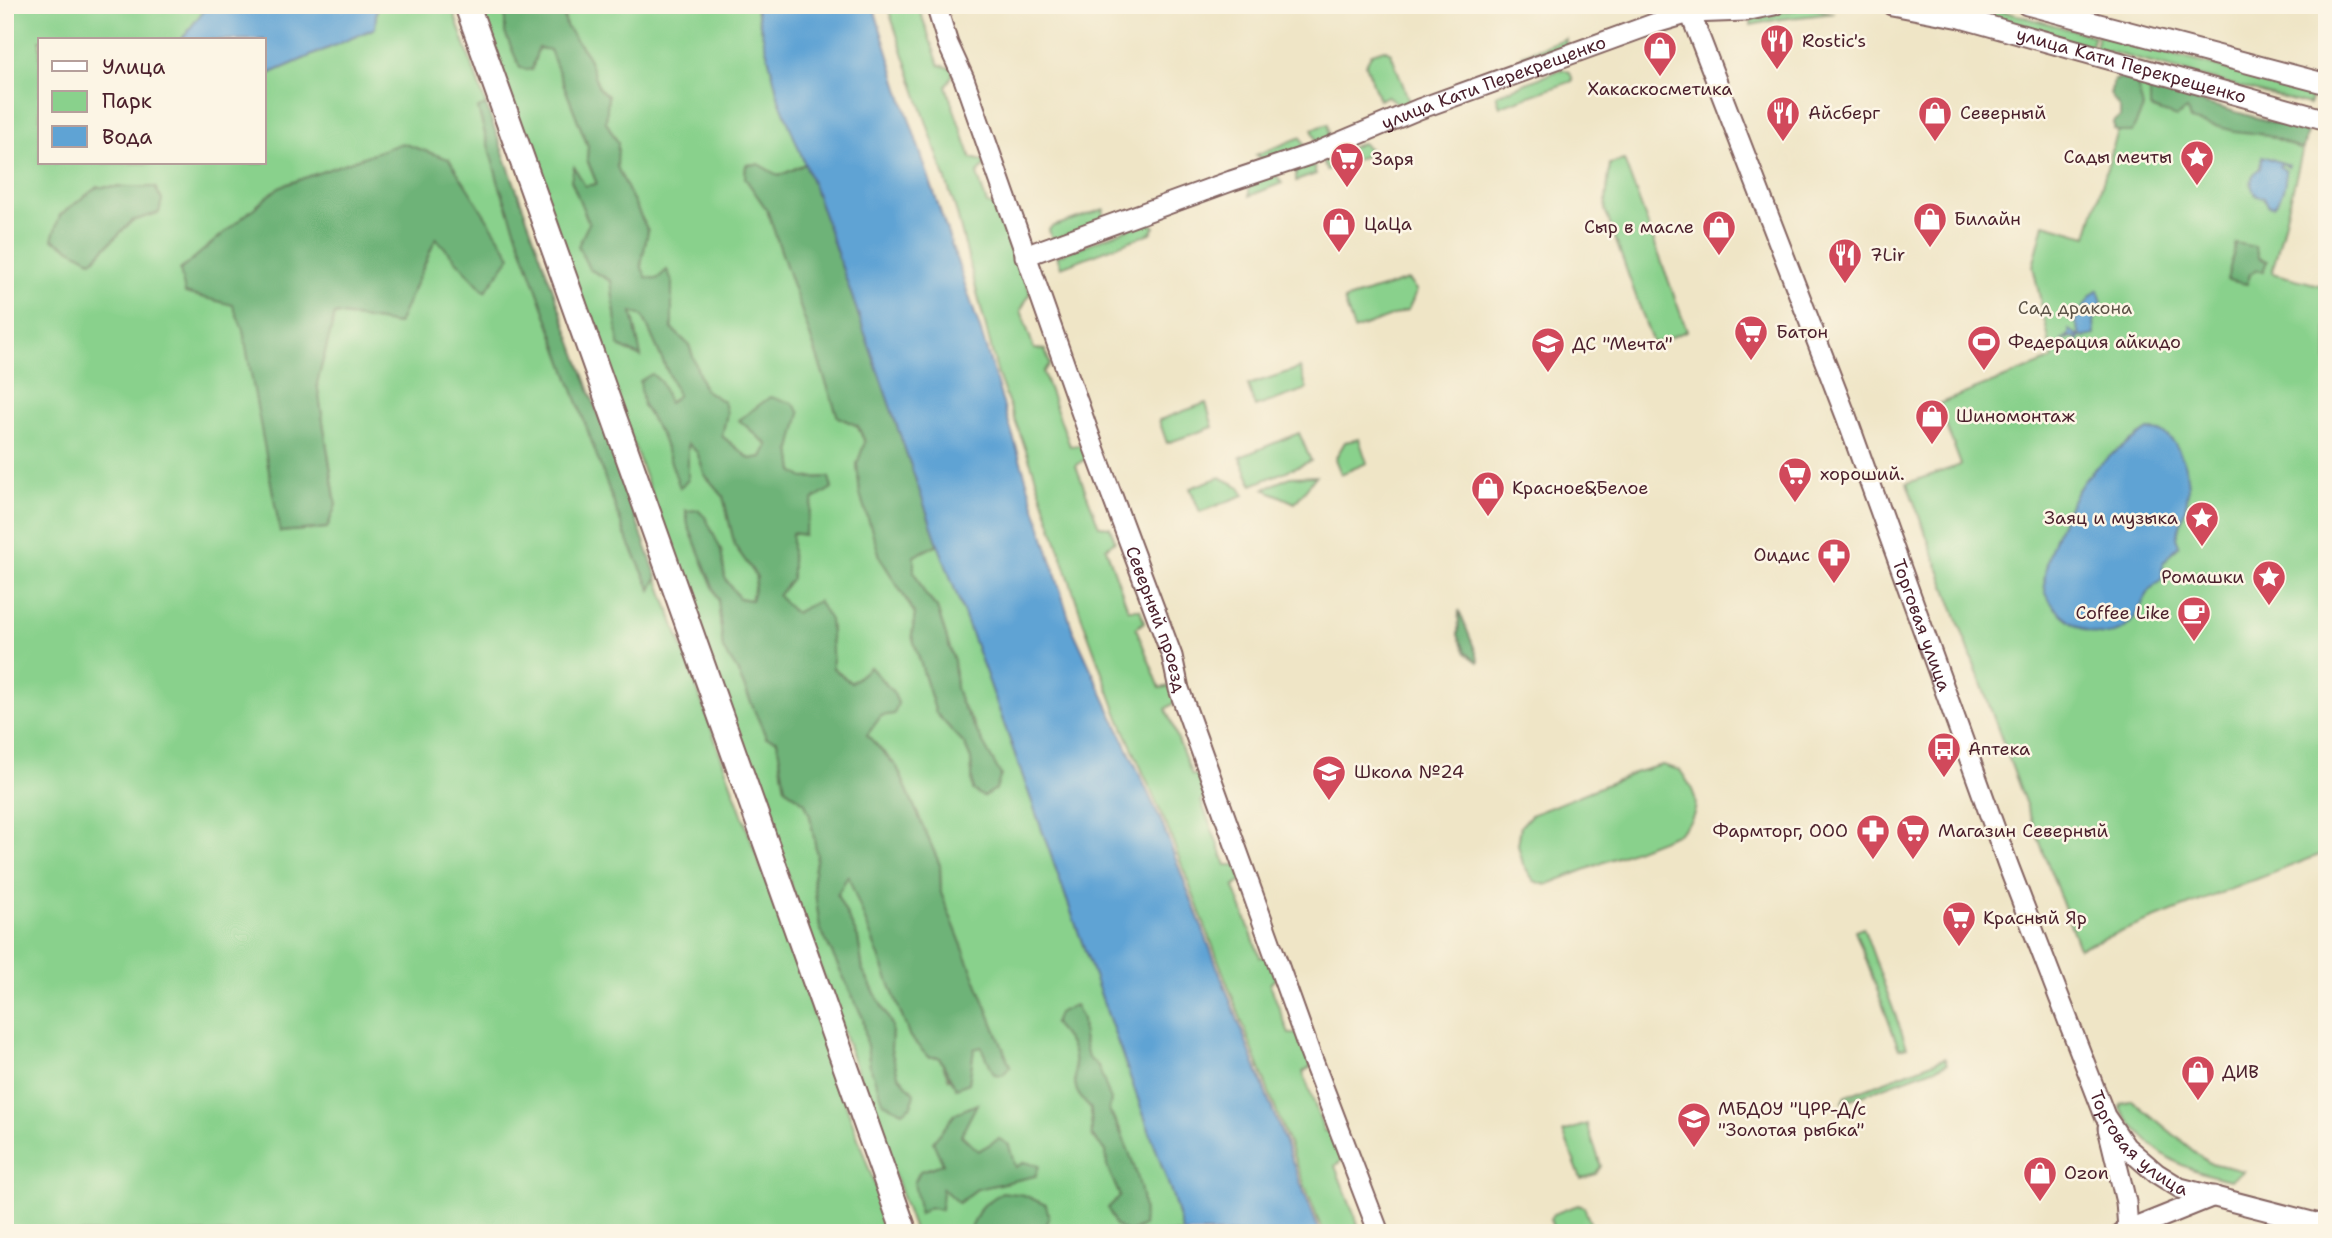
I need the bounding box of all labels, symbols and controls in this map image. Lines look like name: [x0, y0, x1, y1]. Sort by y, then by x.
restaurant icon: Rostic's: [1758, 22, 1796, 71]
street label: улица Кати Перекрещенко: [2014, 22, 2249, 109]
shop icon: Хакаскосметика: [1641, 29, 1679, 78]
place label: Rostic's: [1802, 29, 1866, 53]
street label: улица Кати Перекрещенко: [1378, 30, 1609, 135]
legend: [38, 38, 266, 164]
text: Улица: [102, 53, 165, 81]
place label: Хакаскосметика: [1587, 77, 1733, 101]
text: Парк: [102, 87, 152, 115]
restaurant icon: Айсберг: [1764, 94, 1802, 143]
shop icon: Северный: [1916, 94, 1954, 143]
place label: Айсберг: [1808, 101, 1880, 125]
place label: Северный: [1960, 101, 2046, 125]
text: Вода: [102, 123, 152, 151]
place icon: Сады мечты: [2178, 138, 2216, 187]
supermarket icon: Заря: [1328, 140, 1366, 189]
place label: Сады мечты: [2064, 145, 2172, 169]
place label: Заря: [1372, 147, 1414, 171]
shop icon: Билайн: [1911, 200, 1949, 249]
shop icon: ЦаЦа: [1320, 205, 1358, 254]
place label: Билайн: [1954, 207, 2021, 231]
shop icon: Сыр в масле: [1700, 208, 1738, 257]
place label: ЦаЦа: [1364, 212, 1412, 236]
place label: Сыр в масле: [1584, 215, 1694, 239]
restaurant icon: 7Lir: [1826, 236, 1864, 285]
place label: 7Lir: [1870, 243, 1905, 267]
park label: Сад дракона: [2018, 296, 2132, 320]
supermarket icon: Батон: [1732, 313, 1770, 362]
place label: Батон: [1776, 320, 1828, 344]
sports icon: Федерация айкидо: [1965, 323, 2003, 372]
school or university icon: ДС "Мечта": [1529, 325, 1567, 374]
place label: Федерация айкидо: [2008, 330, 2181, 354]
place label: ДС "Мечта": [1572, 332, 1673, 356]
shop icon: Шиномонтаж: [1913, 397, 1951, 446]
place label: Шиномонтаж: [1956, 404, 2075, 428]
supermarket icon: хороший.: [1776, 455, 1814, 504]
place label: хороший.: [1820, 462, 1905, 486]
shop icon: Красное&Белое: [1469, 469, 1507, 518]
place label: Красное&Белое: [1512, 476, 1649, 500]
place icon: Заяц и музыка: [2183, 499, 2221, 548]
place label: Заяц и музыка: [2044, 506, 2178, 530]
pharmacy icon: Оидис: [1815, 536, 1853, 585]
street label: Северный проезд: [1120, 543, 1192, 696]
place label: Оидис: [1753, 543, 1810, 567]
street label: Торговая улица: [1887, 556, 1956, 695]
place icon: Ромашки: [2250, 558, 2288, 607]
place label: Ромашки: [2161, 565, 2244, 589]
cafe icon: Coffee Like: [2175, 594, 2213, 643]
place label: Coffee Like: [2075, 601, 2170, 625]
bus stop icon: Аптека: [1925, 730, 1963, 779]
place label: Аптека: [1968, 737, 2030, 761]
school or university icon: Школа №24: [1310, 753, 1348, 802]
place label: Школа №24: [1354, 760, 1464, 784]
pharmacy icon: Фармторг, ООО: [1854, 812, 1892, 861]
supermarket icon: Магазин Северный: [1894, 812, 1932, 861]
place label: Фармторг, ООО: [1713, 819, 1848, 843]
place label: Магазин Северный: [1938, 819, 2108, 843]
supermarket icon: Красный Яр: [1940, 899, 1978, 948]
place label: Красный Яр: [1983, 906, 2087, 930]
shop icon: ДИВ: [2179, 1053, 2217, 1102]
place label: ДИВ: [2222, 1060, 2259, 1084]
street label: Торговая улица: [2084, 1087, 2190, 1201]
place label: МБДОУ "ЦРР-Д/с "Золотая рыбка": [1718, 1097, 1866, 1142]
school or university icon: МБДОУ "ЦРР-Д/с "Золотая рыбка": [1675, 1100, 1713, 1149]
shop icon: Ozon: [2021, 1154, 2059, 1203]
place label: Ozon: [2064, 1161, 2109, 1185]

